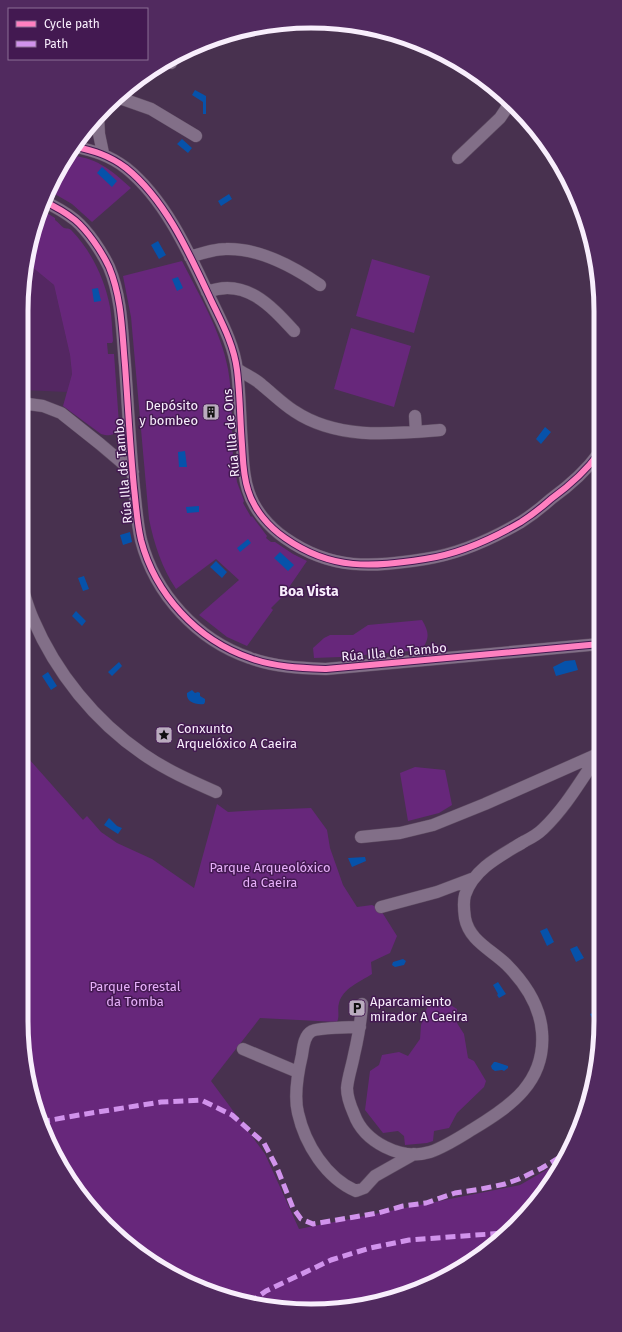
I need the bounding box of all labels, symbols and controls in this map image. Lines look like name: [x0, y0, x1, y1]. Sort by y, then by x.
legend: [8, 8, 148, 60]
text: Cycle path: [44, 17, 100, 31]
text: Path: [44, 37, 68, 51]
street label: Rúa Illa de Ons: [220, 388, 242, 478]
place label: Depósito y bombeo: [139, 398, 198, 428]
building icon: Depósito y bombeo: [201, 402, 221, 422]
street label: Rúa Illa de Tambo: [111, 418, 135, 524]
district label: Boa Vista: [279, 583, 339, 600]
street label: Rúa Illa de Tambo: [341, 640, 447, 664]
place label: Conxunto Arquelóxico A Caeira: [177, 721, 297, 751]
place icon: Conxunto Arquelóxico A Caeira: [154, 725, 174, 745]
park label: Parque Arqueolóxico da Caeira: [209, 860, 331, 890]
park label: Parque Forestal da Tomba: [89, 979, 181, 1009]
place label: Aparcamiento mirador A Caeira: [370, 994, 468, 1024]
parking icon: Aparcamiento mirador A Caeira: [347, 998, 367, 1018]

